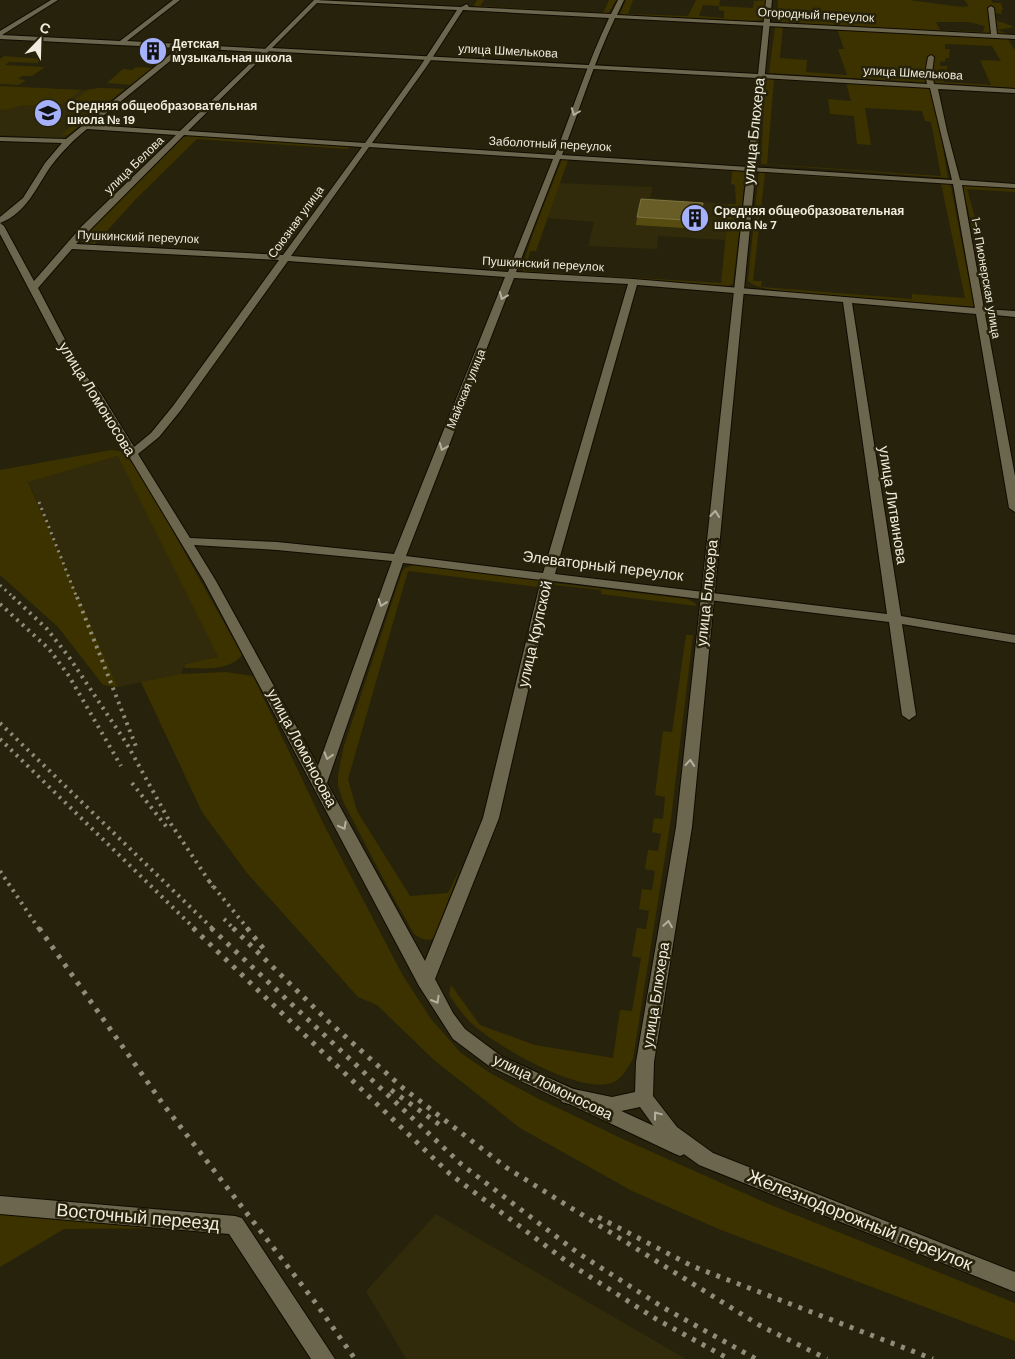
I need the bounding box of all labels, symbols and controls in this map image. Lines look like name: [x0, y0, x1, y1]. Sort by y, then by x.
street label: Огородный переулок: [757, 4, 875, 26]
north arrow: [15, 15, 65, 65]
text: С: [37, 18, 53, 38]
building icon: Детская музыкальная школа: [138, 36, 168, 66]
place label: Детская музыкальная школа: [172, 36, 292, 66]
street label: улица Шмелькова: [458, 40, 559, 62]
street label: улица Шмелькова: [863, 62, 964, 84]
street label: улица Блюхера: [738, 76, 770, 185]
school or university icon: Средняя общеобразовательная школа № 19: [33, 98, 63, 128]
place label: Средняя общеобразовательная школа № 19: [67, 98, 257, 128]
one-way arrow: [571, 107, 581, 116]
street label: улица Белова: [101, 132, 168, 198]
street label: Заболотный переулок: [488, 133, 612, 155]
street label: Союзная улица: [264, 182, 328, 261]
building icon: Средняя общеобразовательная школа № 7: [680, 203, 710, 233]
place label: Средняя общеобразовательная школа № 7: [714, 203, 904, 233]
street label: 1-я Пионерская улица: [967, 216, 1005, 340]
street label: Пушкинский переулок: [77, 227, 200, 247]
street label: Пушкинский переулок: [482, 253, 605, 275]
one-way arrow: [499, 291, 509, 300]
street label: улица Ломоносова: [54, 338, 140, 460]
street label: Майская улица: [443, 347, 489, 431]
one-way arrow: [439, 442, 449, 451]
street label: улица Литвинова: [874, 444, 912, 566]
one-way arrow: [709, 510, 720, 518]
street label: улица Блюхера: [691, 538, 723, 647]
street label: Элеваторный переулок: [521, 546, 685, 586]
street label: улица Крупской: [513, 579, 557, 689]
one-way arrow: [378, 598, 388, 607]
street label: улица Ломоносова: [262, 686, 342, 811]
one-way arrow: [324, 752, 334, 760]
one-way arrow: [684, 759, 695, 767]
one-way arrow: [337, 820, 347, 829]
one-way arrow: [662, 920, 672, 928]
street label: улица Блюхера: [638, 940, 674, 1049]
one-way arrow: [429, 995, 439, 1004]
street label: улица Ломоносова: [490, 1049, 617, 1125]
one-way arrow: [654, 1112, 662, 1121]
street label: Железнодорожный переулок: [744, 1164, 976, 1276]
street label: Восточный переезд: [55, 1198, 221, 1236]

